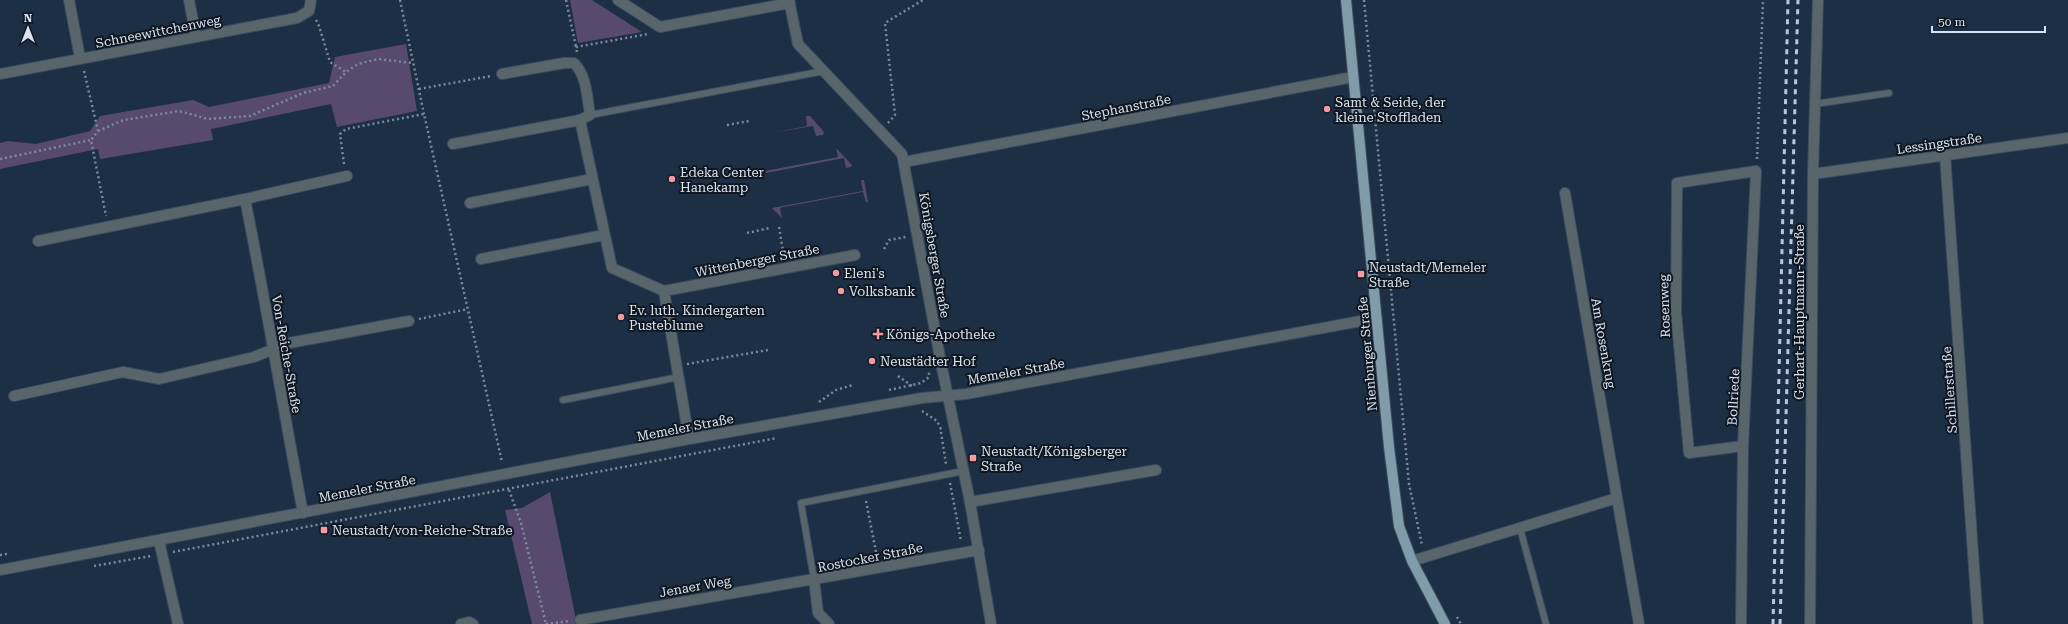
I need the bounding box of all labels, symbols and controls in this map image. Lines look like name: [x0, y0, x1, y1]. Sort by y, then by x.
north arrow: [8, 8, 48, 48]
scale bar: [1932, 8, 2045, 34]
text: N: [24, 12, 33, 25]
street label: Schneewittchenweg: [94, 12, 223, 51]
text: 50 m: [1938, 15, 1965, 29]
street label: Stephanstraße: [1080, 91, 1172, 124]
place label: Samt & Seide, der kleine Stoffladen: [1335, 95, 1446, 125]
marker: Samt & Seide, der kleine Stoffladen: [1322, 104, 1332, 114]
street label: Lessingstraße: [1895, 130, 1983, 157]
place label: Edeka Center Hanekamp: [680, 165, 765, 195]
marker: Edeka Center Hanekamp: [667, 174, 677, 184]
street label: Königsberger Straße: [916, 191, 953, 319]
street label: Gerhart-Hauptmann-Straße: [1792, 224, 1807, 400]
street label: Wittenberger Straße: [694, 241, 820, 280]
place label: Neustadt/Memeler Straße: [1369, 260, 1487, 290]
place label: Eleni's: [844, 266, 885, 281]
marker: Eleni's: [831, 268, 841, 278]
marker: Neustadt/Memeler Straße: [1356, 269, 1366, 279]
street label: Rosenweg: [1656, 273, 1673, 338]
place label: Volksbank: [849, 284, 915, 299]
marker: Volksbank: [836, 286, 846, 296]
street label: Von-Reiche-Straße: [269, 294, 304, 414]
street label: Nienburger Straße: [1355, 296, 1380, 412]
street label: Am Rosenkrug: [1588, 297, 1619, 390]
place label: Ev. luth. Kindergarten Pusteblume: [629, 303, 766, 333]
marker: Ev. luth. Kindergarten Pusteblume: [616, 312, 626, 322]
place label: Königs-Apotheke: [886, 327, 995, 342]
marker: Königs-Apotheke: [873, 329, 883, 339]
street label: Schillerstraße: [1939, 346, 1960, 434]
place label: Neustädter Hof: [880, 354, 977, 369]
marker: Neustädter Hof: [867, 356, 877, 366]
street label: Memeler Straße: [966, 356, 1066, 387]
street label: Bollriede: [1725, 368, 1742, 426]
street label: Memeler Straße: [635, 411, 735, 444]
place label: Neustadt/Königsberger Straße: [981, 444, 1128, 474]
marker: Neustadt/Königsberger Straße: [968, 453, 978, 463]
street label: Memeler Straße: [317, 472, 417, 505]
place label: Neustadt/von-Reiche-Straße: [332, 523, 513, 538]
marker: Neustadt/von-Reiche-Straße: [319, 525, 329, 535]
street label: Rostocker Straße: [816, 540, 924, 575]
street label: Jenaer Weg: [658, 573, 733, 600]

